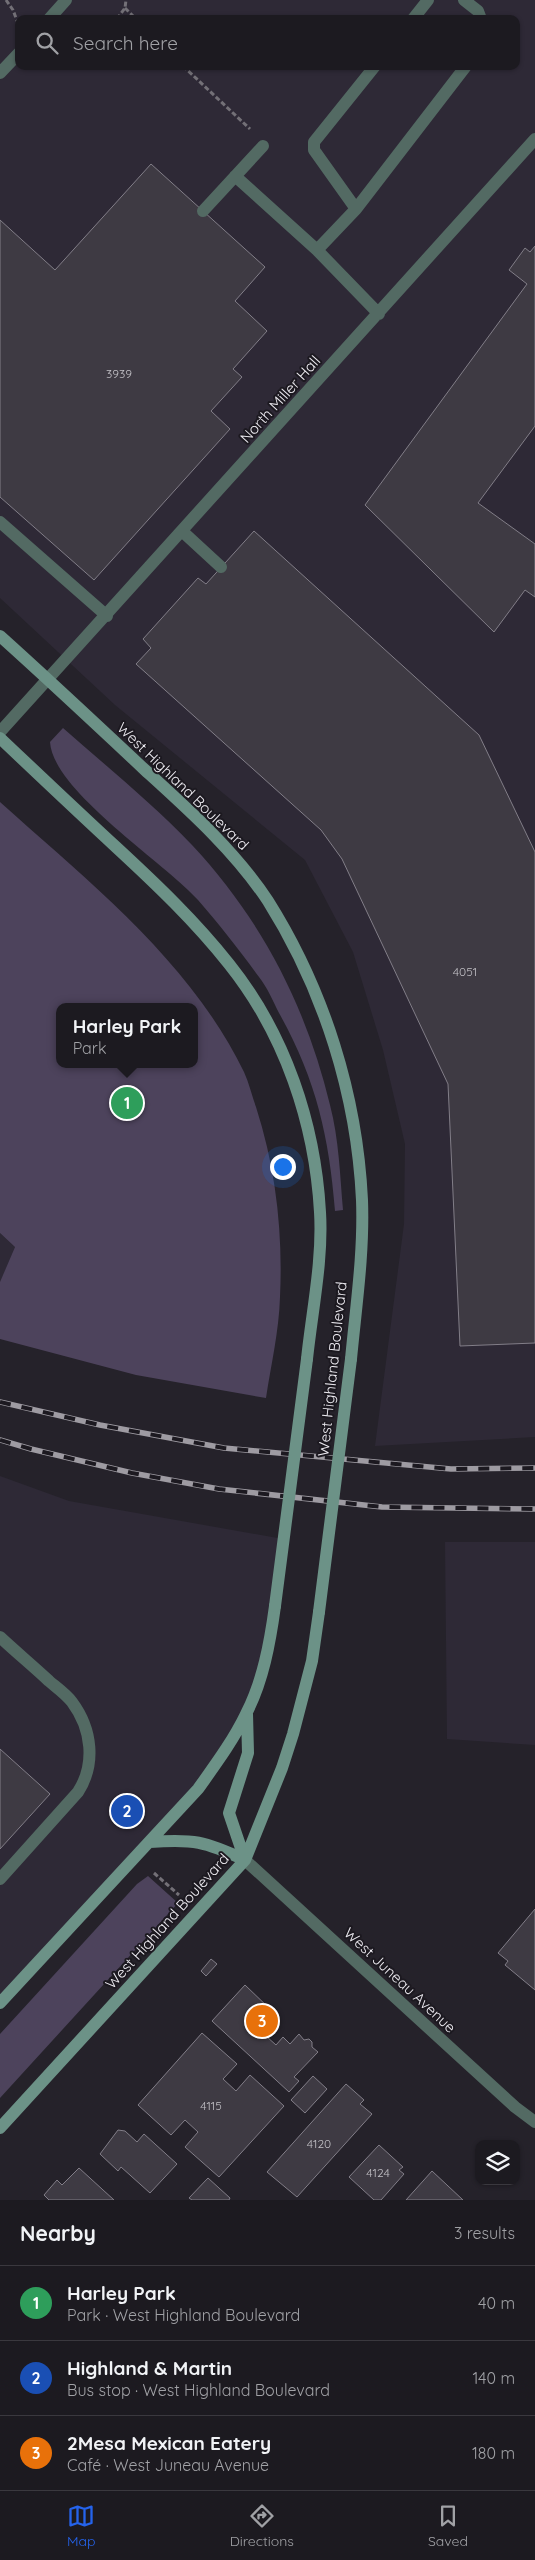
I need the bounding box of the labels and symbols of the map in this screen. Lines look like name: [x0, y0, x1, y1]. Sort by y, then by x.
street label: North Miller Hall: [236, 351, 324, 447]
house number: 3939: [106, 366, 132, 381]
street label: West Highland Boulevard: [113, 718, 253, 854]
house number: 4051: [453, 964, 477, 979]
pin: 1: [111, 1084, 143, 1122]
your location: [270, 1154, 296, 1180]
street label: West Highland Boulevard: [313, 1281, 351, 1457]
pin: 2: [111, 1792, 143, 1830]
street label: West Highland Boulevard: [101, 1849, 233, 1993]
street label: West Juneau Avenue: [340, 1923, 460, 2037]
pin: 3: [246, 2002, 278, 2040]
house number: 4115: [200, 2098, 222, 2113]
house number: 4120: [307, 2136, 331, 2151]
house number: 4124: [366, 2165, 390, 2180]

